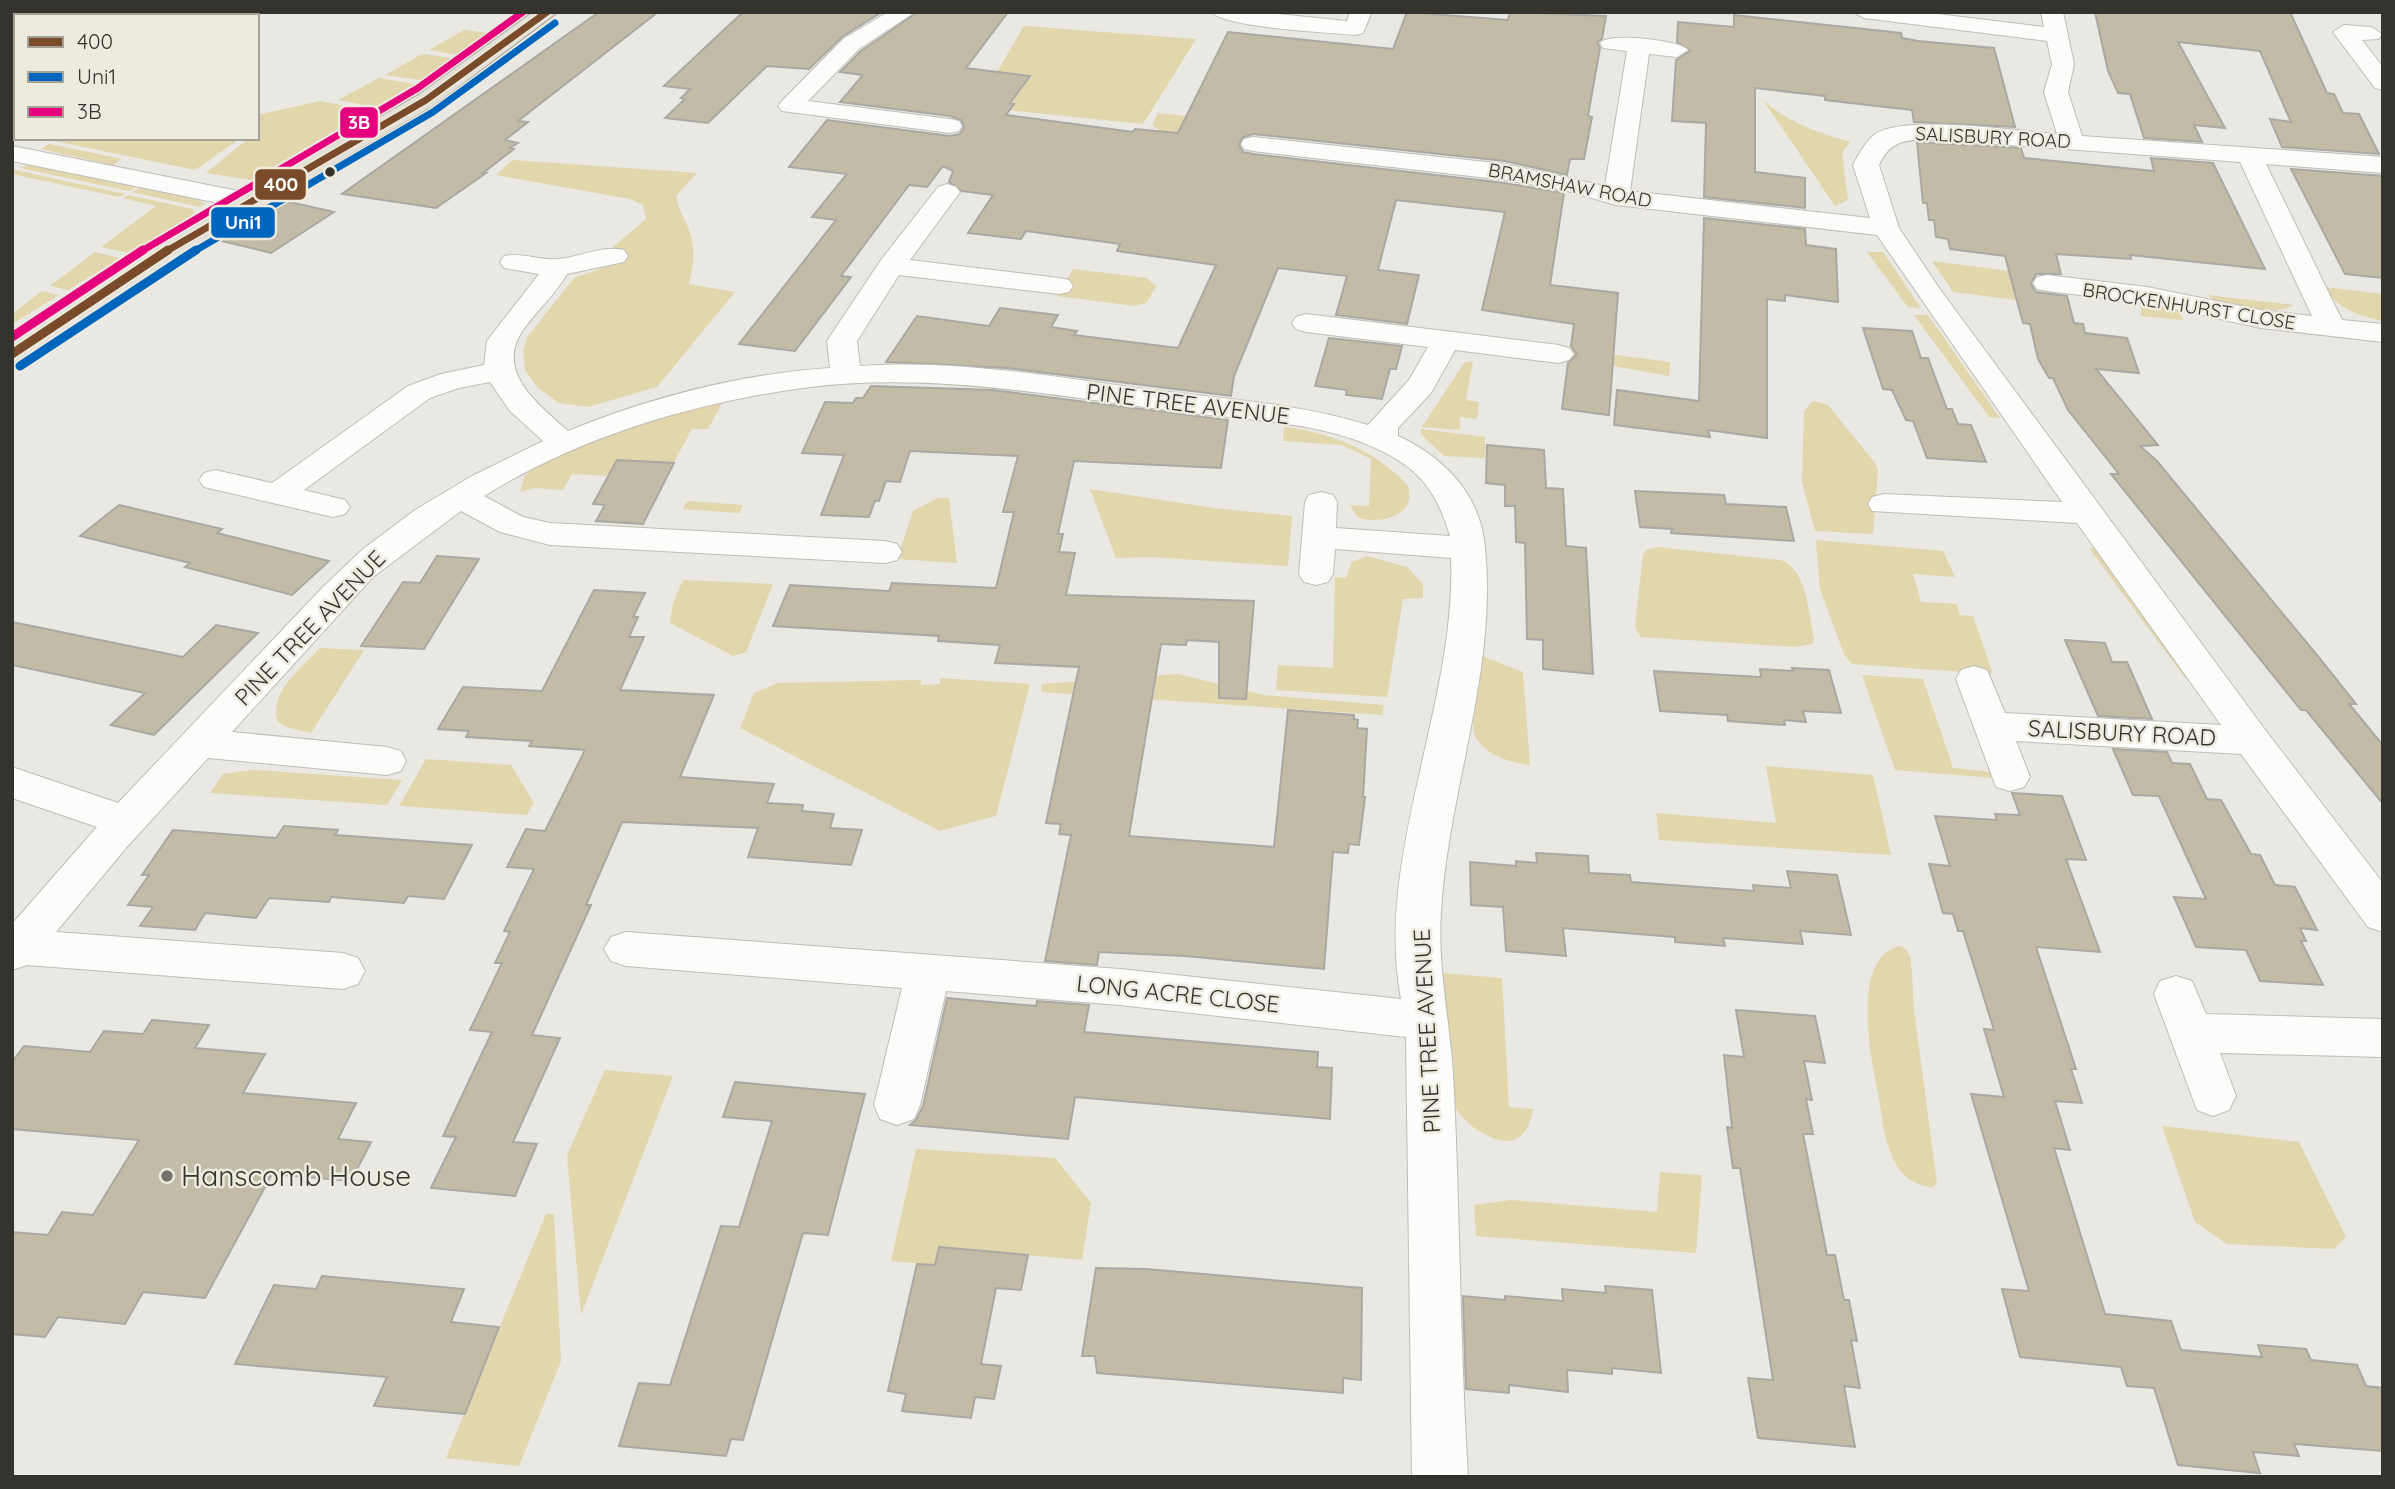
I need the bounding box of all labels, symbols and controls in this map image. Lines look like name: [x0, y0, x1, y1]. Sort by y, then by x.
legend: [14, 14, 259, 140]
text: 400: [77, 28, 113, 54]
text: Uni1: [77, 63, 116, 89]
text: 3B: [77, 98, 102, 124]
line badge: 3B: [339, 106, 379, 139]
text: 3B: [348, 110, 370, 134]
street label: SALISBURY ROAD: [1915, 121, 2071, 153]
street label: BRAMSHAW ROAD: [1486, 157, 1654, 213]
unlabelled marker: [323, 165, 337, 179]
line badge: 400: [254, 168, 307, 201]
text: 400: [264, 172, 298, 196]
line badge: Uni1: [210, 206, 276, 239]
text: Uni1: [225, 210, 261, 234]
street label: BROCKENHURST CLOSE: [2081, 277, 2297, 335]
street label: PINE TREE AVENUE: [1085, 377, 1291, 430]
street label: PINE TREE AVENUE: [228, 544, 391, 711]
street label: SALISBURY ROAD: [2027, 713, 2217, 752]
street label: PINE TREE AVENUE: [1407, 928, 1446, 1134]
street label: LONG ACRE CLOSE: [1075, 968, 1281, 1019]
place label: Hanscomb House: [181, 1158, 411, 1193]
marker: Hanscomb House: [159, 1168, 175, 1184]

